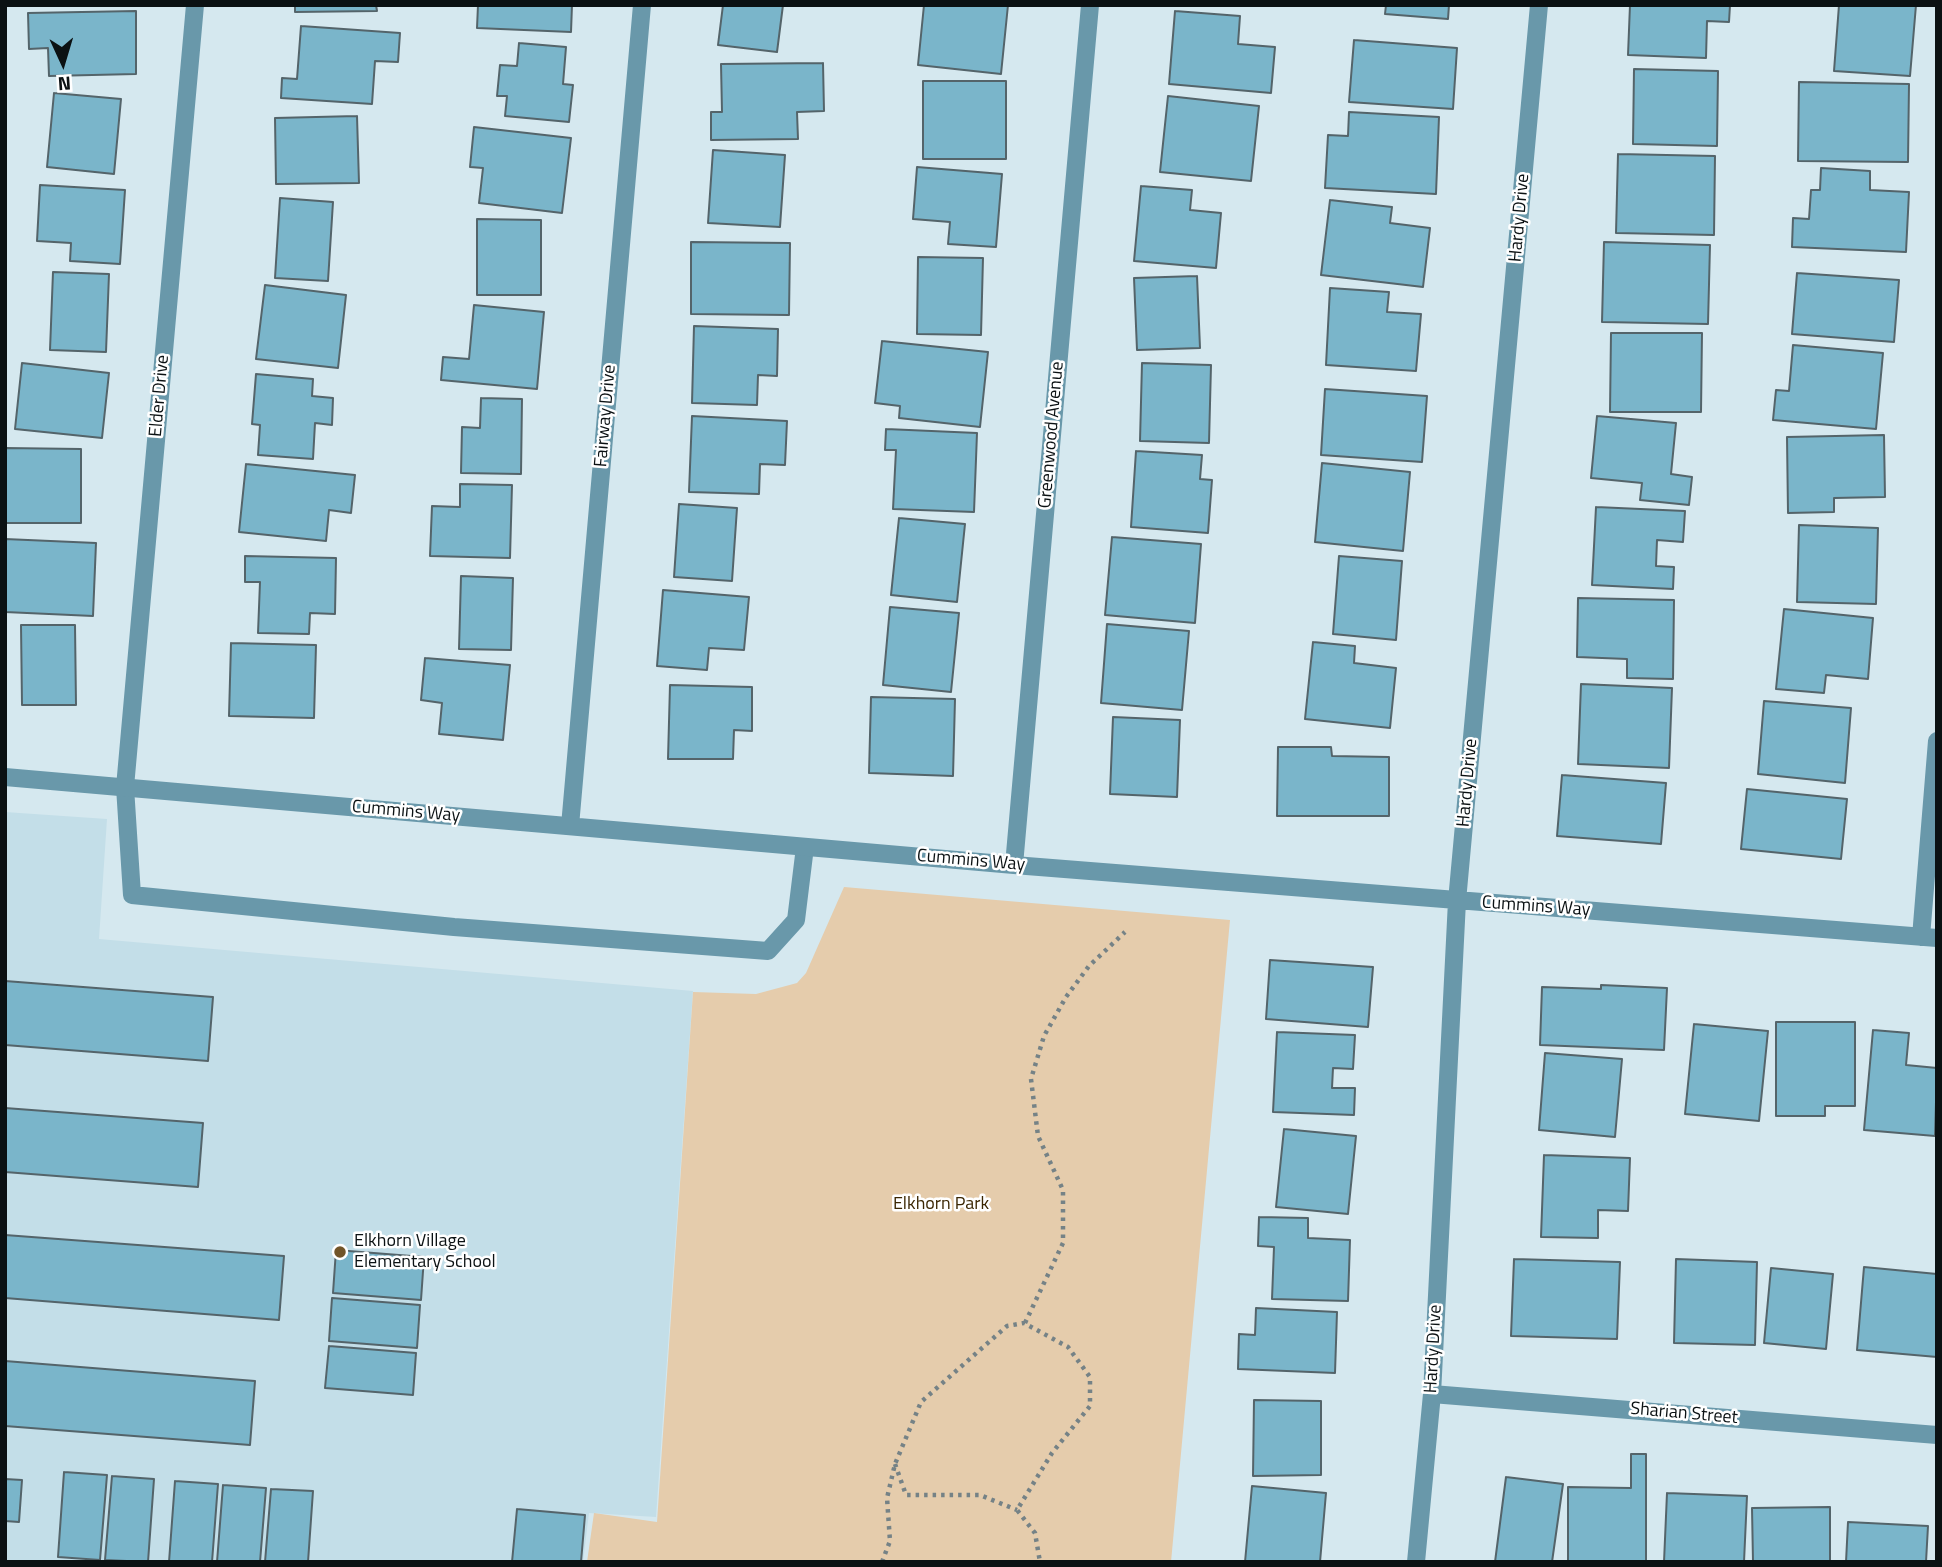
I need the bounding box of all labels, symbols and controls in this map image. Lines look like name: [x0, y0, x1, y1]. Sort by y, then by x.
north arrow: [28, 28, 98, 98]
text: N: [57, 70, 72, 99]
street label: Hardy Drive: [1505, 173, 1535, 263]
street label: Elder Drive: [146, 354, 174, 438]
street label: Greenwood Avenue: [1035, 361, 1069, 509]
street label: Fairway Drive: [591, 364, 621, 468]
street label: Hardy Drive: [1453, 738, 1483, 828]
street label: Cummins Way: [351, 797, 461, 827]
street label: Cummins Way: [916, 846, 1026, 876]
street label: Cummins Way: [1481, 892, 1591, 922]
park label: Elkhorn Park: [893, 1194, 989, 1216]
place label: Elkhorn Village Elementary School: [354, 1231, 496, 1274]
marker: Elkhorn Village Elementary School: [332, 1244, 348, 1260]
street label: Hardy Drive: [1421, 1304, 1447, 1394]
street label: Sharian Street: [1629, 1399, 1739, 1429]

